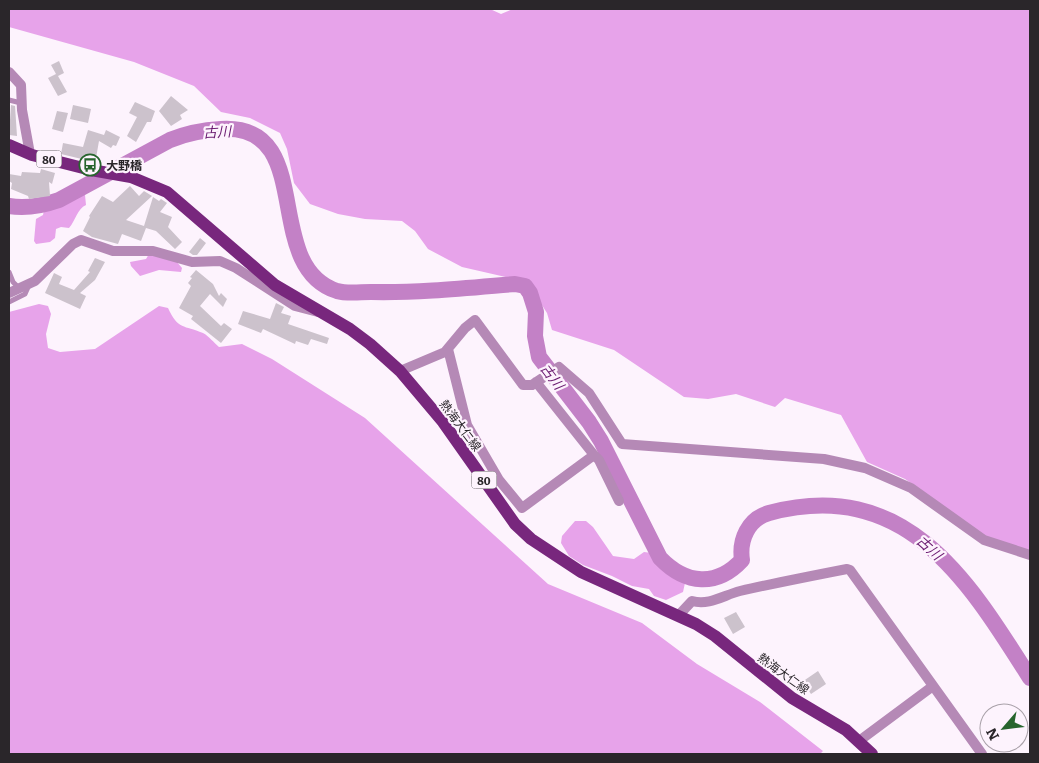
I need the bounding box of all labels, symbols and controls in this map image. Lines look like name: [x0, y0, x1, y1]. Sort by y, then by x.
water label: 古川: [202, 120, 234, 142]
road number: 80: [36, 150, 62, 168]
bus stop icon: 大野橋: [78, 153, 102, 177]
place label: 大野橋: [106, 156, 143, 174]
water label: 古川: [537, 359, 571, 395]
street label: 熱海大仁線: [436, 396, 486, 454]
road number: 80: [472, 472, 496, 488]
water label: 古川: [913, 530, 949, 565]
street label: 熱海大仁線: [754, 648, 814, 698]
north arrow: [979, 703, 1029, 753]
text: N: [980, 724, 1003, 744]

